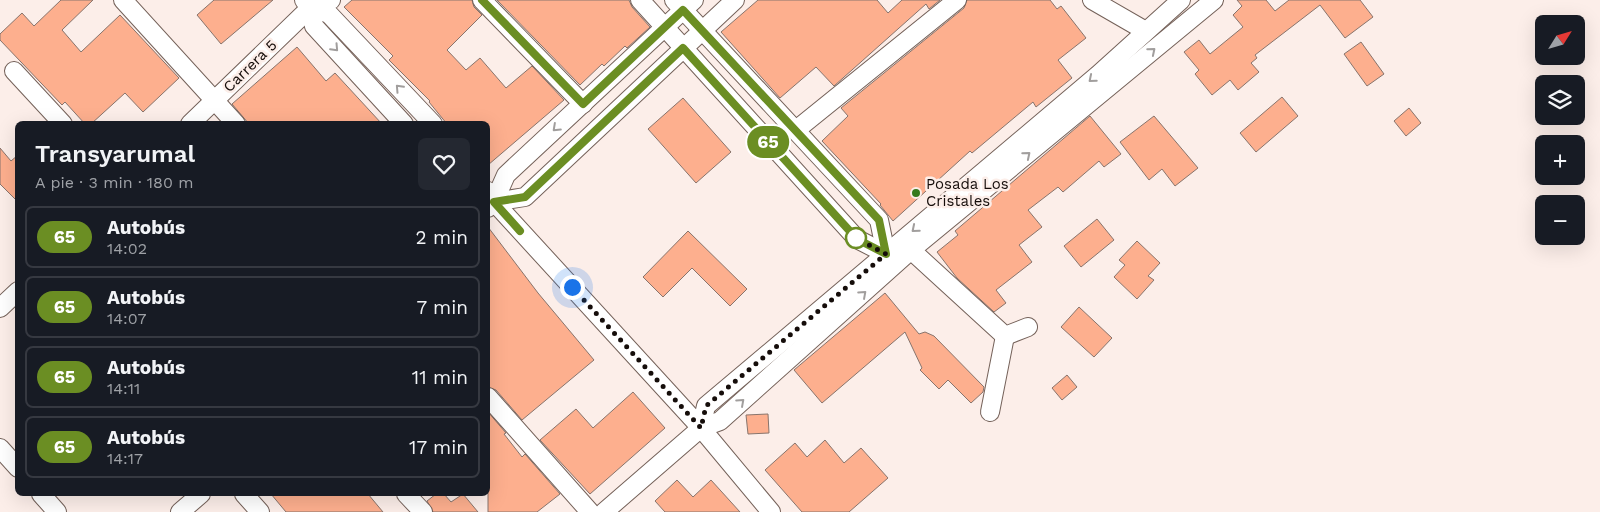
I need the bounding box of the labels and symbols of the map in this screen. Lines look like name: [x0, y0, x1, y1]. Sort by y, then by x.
north arrow: [1535, 15, 1585, 65]
street label: Carrera 5: [220, 36, 280, 96]
one-way arrow: [329, 42, 338, 51]
one-way arrow: [1146, 49, 1155, 57]
one-way arrow: [1089, 74, 1098, 83]
one-way arrow: [396, 85, 405, 94]
one-way arrow: [553, 123, 562, 132]
line badge: 65: [746, 126, 790, 158]
one-way arrow: [1021, 151, 1030, 160]
place label: Posada Los Cristales: [926, 175, 1009, 210]
marker: Posada Los Cristales: [910, 187, 922, 199]
one-way arrow: [911, 224, 920, 233]
unlabelled marker: [845, 227, 867, 249]
your location: [560, 275, 585, 300]
one-way arrow: [857, 291, 866, 300]
one-way arrow: [736, 399, 745, 408]

